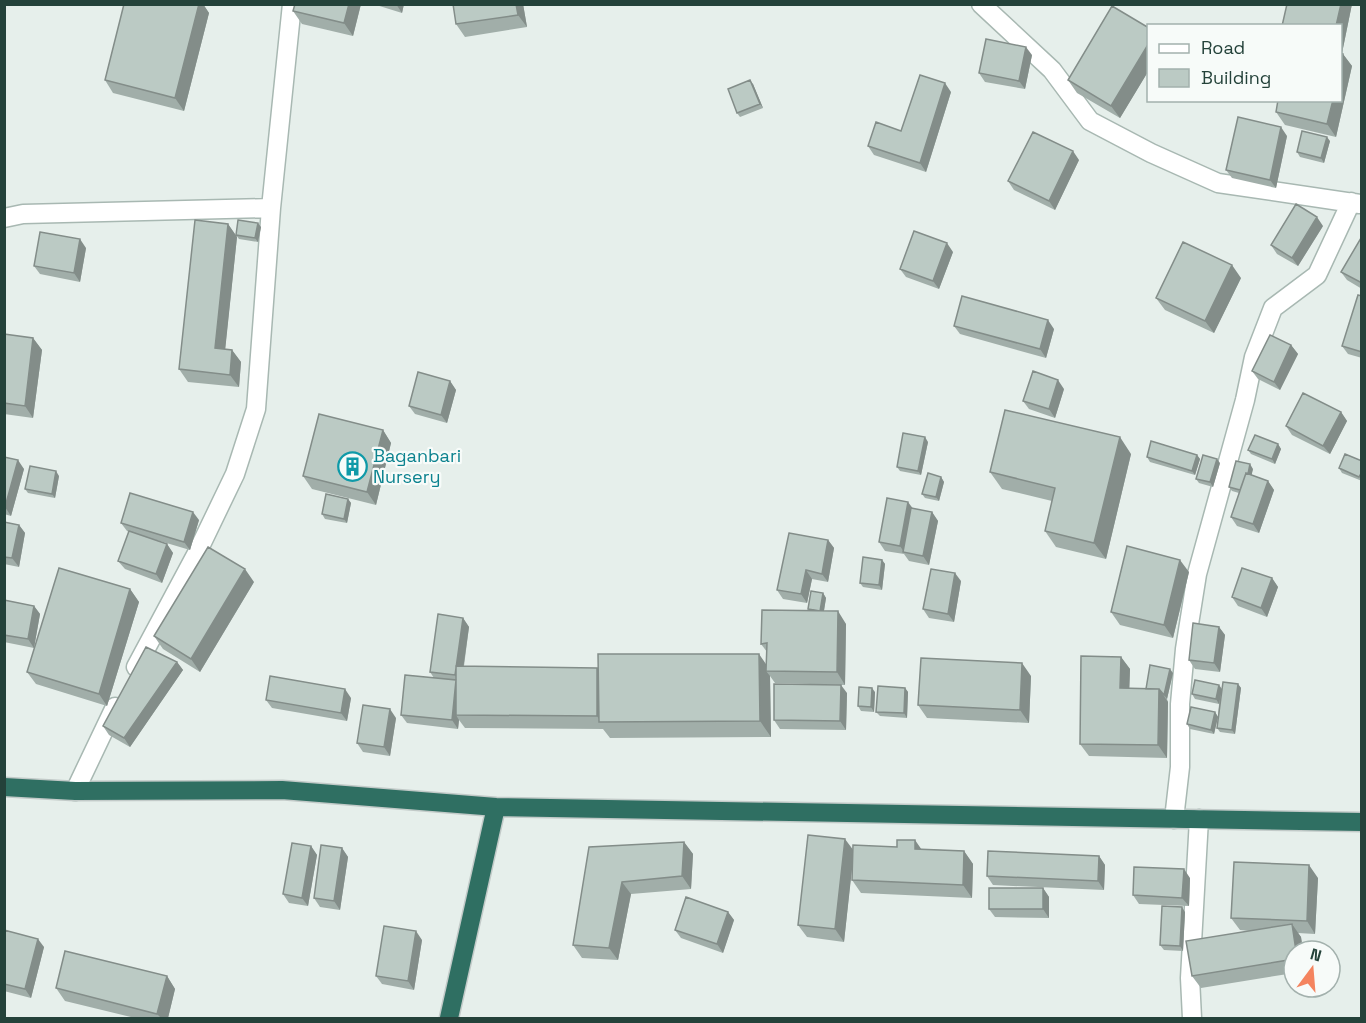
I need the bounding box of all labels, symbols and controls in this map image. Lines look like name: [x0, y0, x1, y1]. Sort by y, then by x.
legend: [1147, 24, 1342, 102]
text: Road: [1201, 36, 1245, 59]
text: Building: [1201, 66, 1271, 89]
place label: Baganbari Nursery: [373, 444, 461, 488]
building icon: Baganbari Nursery: [336, 450, 368, 482]
north arrow: [1282, 939, 1342, 999]
text: N: [1308, 943, 1324, 967]

